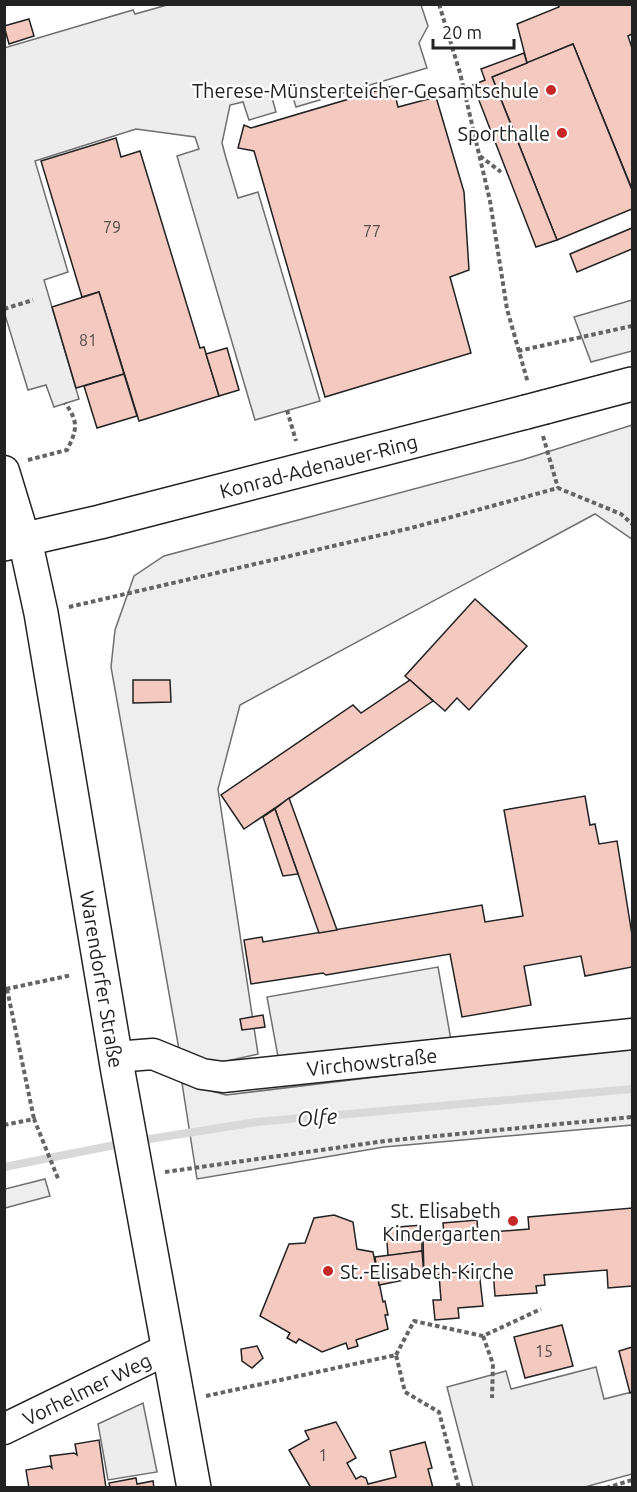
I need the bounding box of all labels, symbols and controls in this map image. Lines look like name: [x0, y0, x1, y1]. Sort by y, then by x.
scale bar: [433, 12, 514, 50]
text: 20 m: [442, 22, 482, 42]
place label: Therese-Münsterteicher-Gesamtschule: [192, 79, 539, 102]
marker: Therese-Münsterteicher-Gesamtschule: [544, 83, 558, 97]
place label: Sporthalle: [457, 122, 550, 145]
marker: Sporthalle: [555, 126, 569, 140]
house number: 79: [103, 218, 121, 236]
house number: 77: [363, 222, 381, 240]
house number: 81: [79, 331, 97, 349]
street label: Konrad-Adenauer-Ring: [217, 429, 420, 502]
street label: Warendorfer Straße: [76, 889, 129, 1070]
street label: Virchowstraße: [305, 1043, 438, 1080]
water label: Olfe: [296, 1103, 339, 1131]
place label: St. Elisabeth Kindergarten: [382, 1199, 501, 1245]
marker: St. Elisabeth Kindergarten: [506, 1214, 520, 1228]
place label: St.-Elisabeth-Kirche: [340, 1260, 514, 1283]
marker: St.-Elisabeth-Kirche: [321, 1264, 335, 1278]
house number: 15: [535, 1342, 553, 1360]
street label: Vorhelmer Weg: [19, 1348, 155, 1430]
house number: 1: [318, 1446, 328, 1464]

